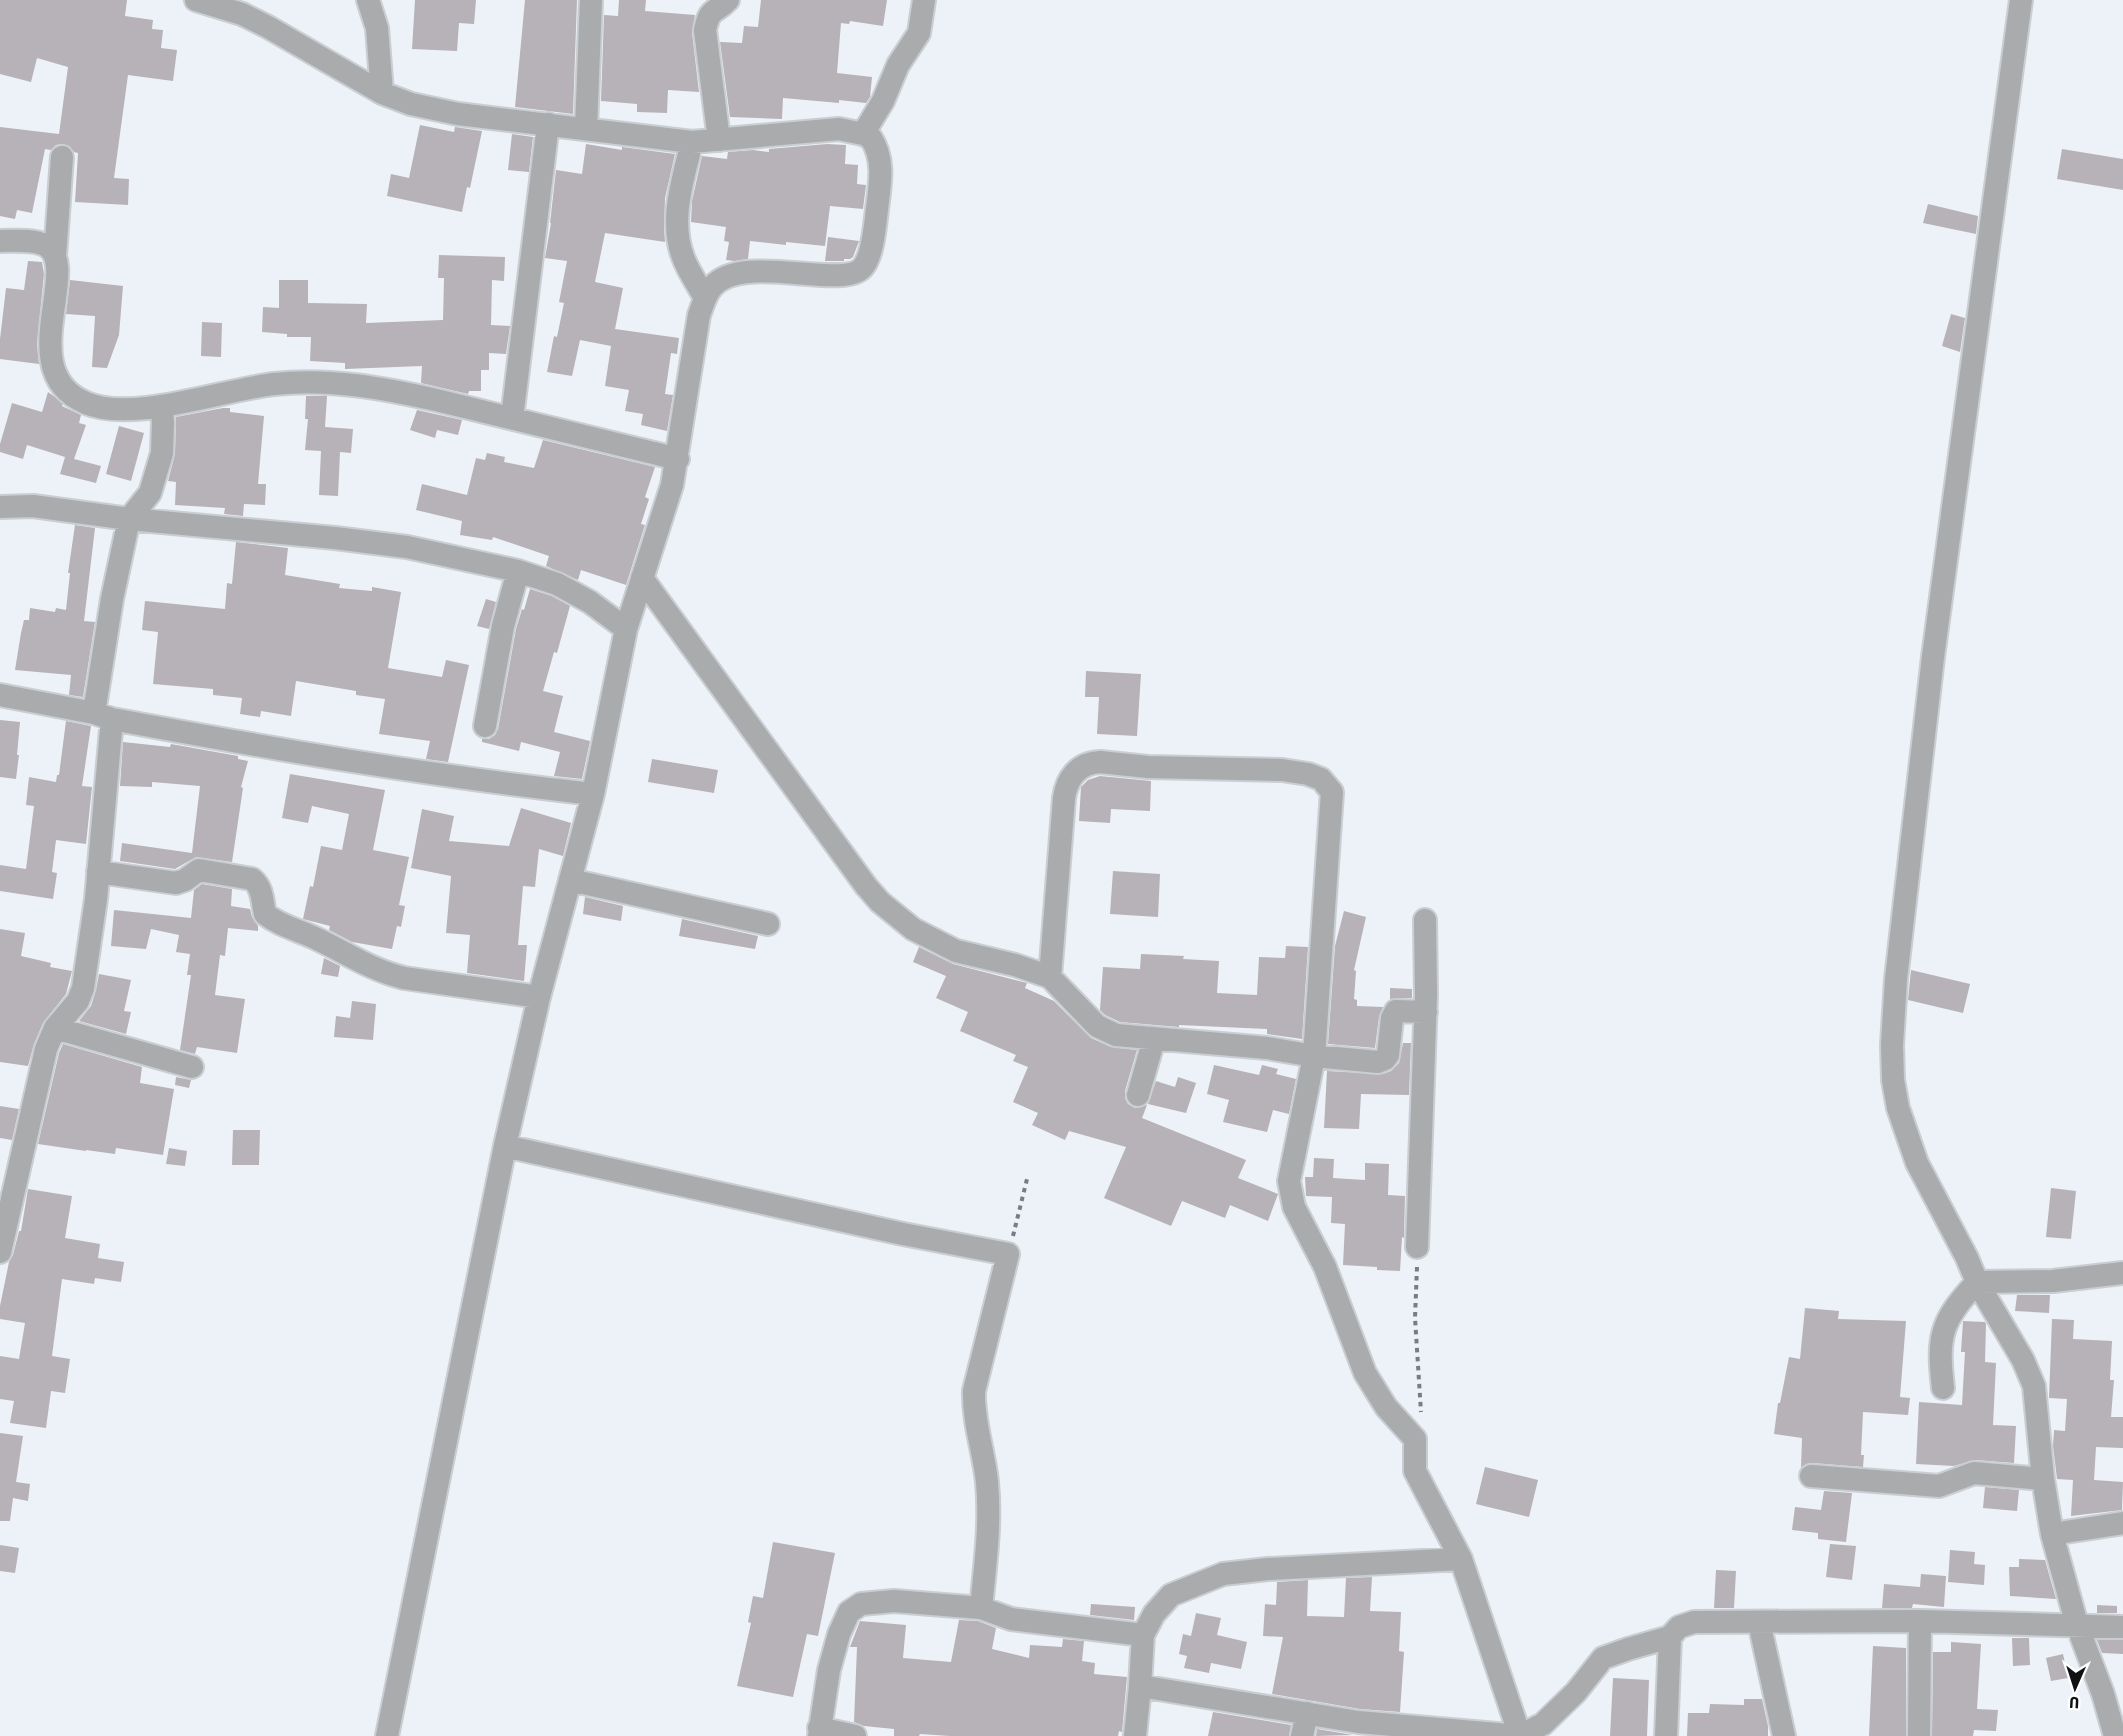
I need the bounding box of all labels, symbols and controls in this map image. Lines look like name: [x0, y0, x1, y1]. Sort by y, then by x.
north arrow: [2045, 1658, 2105, 1718]
text: U: [2069, 1694, 2079, 1712]

